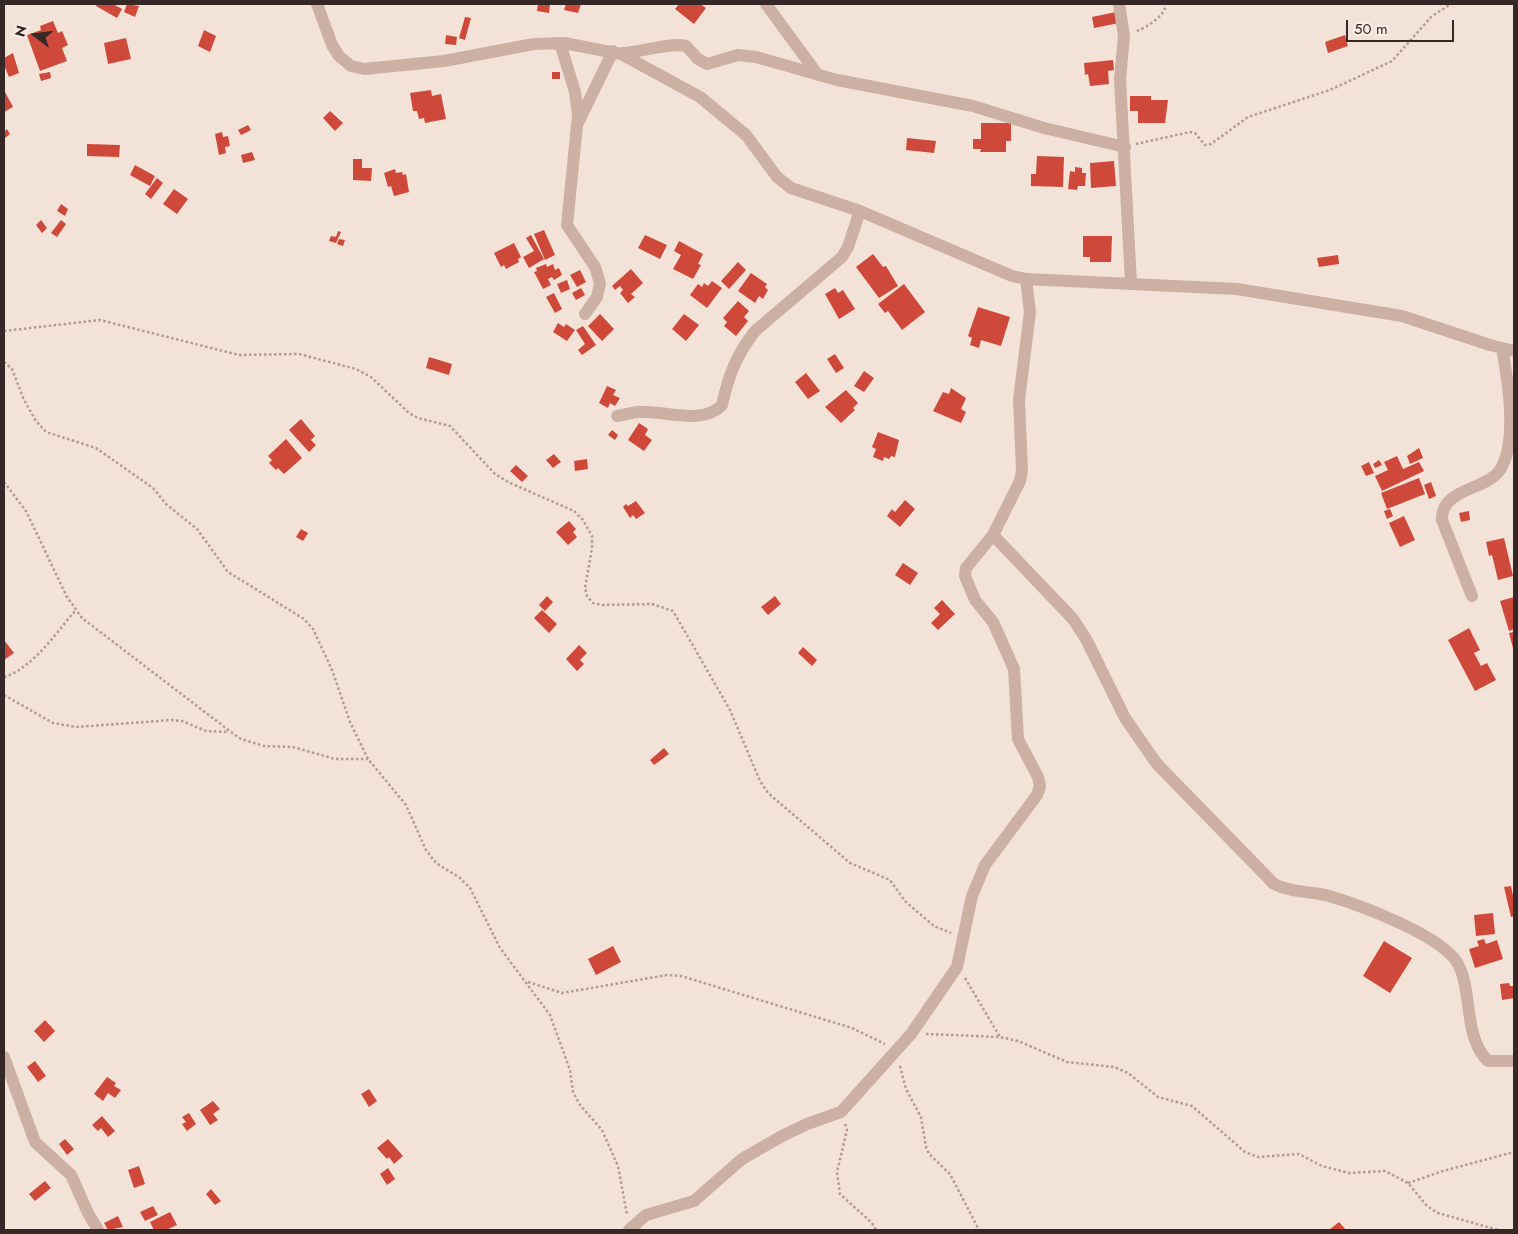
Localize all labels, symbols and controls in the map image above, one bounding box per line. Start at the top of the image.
north arrow [10,10,60,60]
scale bar [1348,10,1456,42]
text: 50 m [1354,18,1388,40]
text: N [9,23,32,39]

